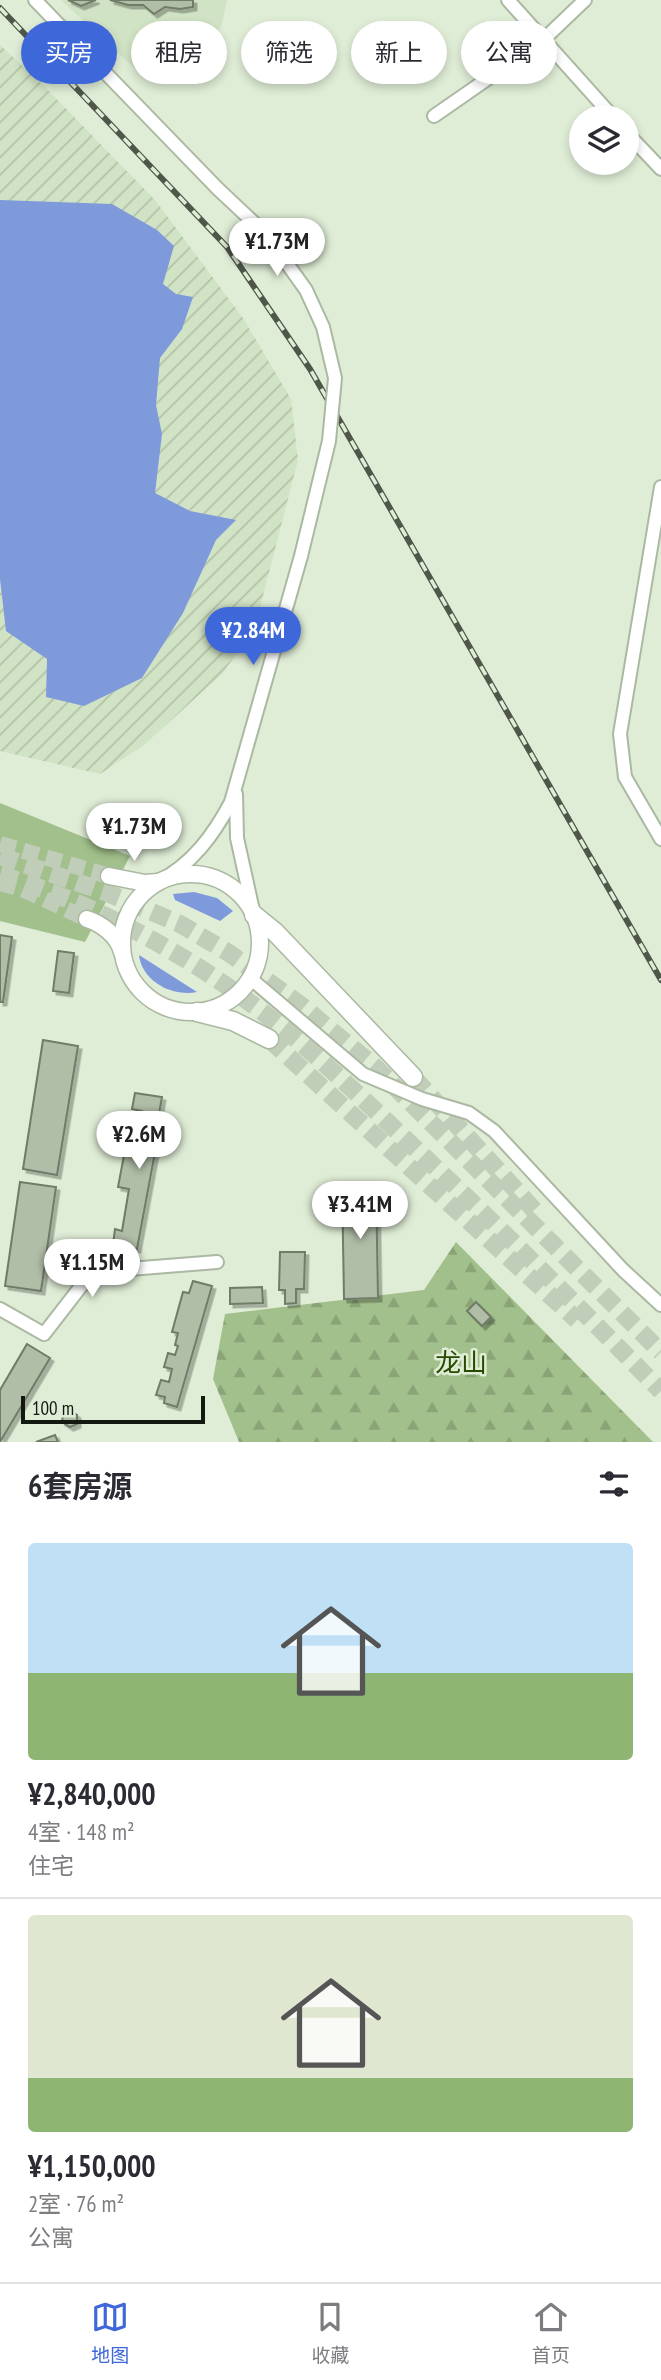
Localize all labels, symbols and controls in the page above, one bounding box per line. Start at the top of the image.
chip: 买房 [21,21,117,84]
chip: 租房 [131,21,227,84]
chip: 筛选 [241,21,337,84]
chip: 新上 [351,21,447,84]
chip: 公寓 [461,21,557,84]
map controls [569,105,639,175]
button: layers [569,105,639,175]
pin: ¥1.73M [220,218,334,278]
text: ¥1.73M [245,226,309,255]
pin: ¥2.84M [196,608,310,667]
text: ¥2.84M [221,615,285,644]
pin: ¥1.73M [77,804,191,863]
text: ¥1.73M [102,811,166,840]
pin: ¥2.6M [90,1112,188,1171]
text: ¥2.6M [112,1119,166,1148]
pin: ¥3.41M [303,1182,417,1241]
text: ¥3.41M [328,1189,392,1218]
pin: ¥1.15M [35,1240,149,1299]
text: ¥1.15M [60,1247,124,1276]
park label: 龙山 [435,1346,487,1379]
scale bar [21,1393,205,1425]
text: 100 m [32,1396,74,1420]
icon: filters [595,1465,633,1503]
text: 6套房源 [28,1466,132,1505]
icon: home [268,1588,394,1714]
text: ¥2,840,000 [28,1774,156,1813]
text: 4室 · 148 m² [28,1817,135,1846]
text: 住宅 [28,1851,74,1880]
icon: home [268,1960,394,2086]
text: ¥1,150,000 [28,2146,156,2185]
text: 2室 · 76 m² [28,2189,124,2218]
text: 公寓 [28,2223,74,2252]
tab: 地图 [91,2298,129,2367]
tab: 收藏 [311,2298,350,2367]
tab: 首页 [532,2298,570,2367]

